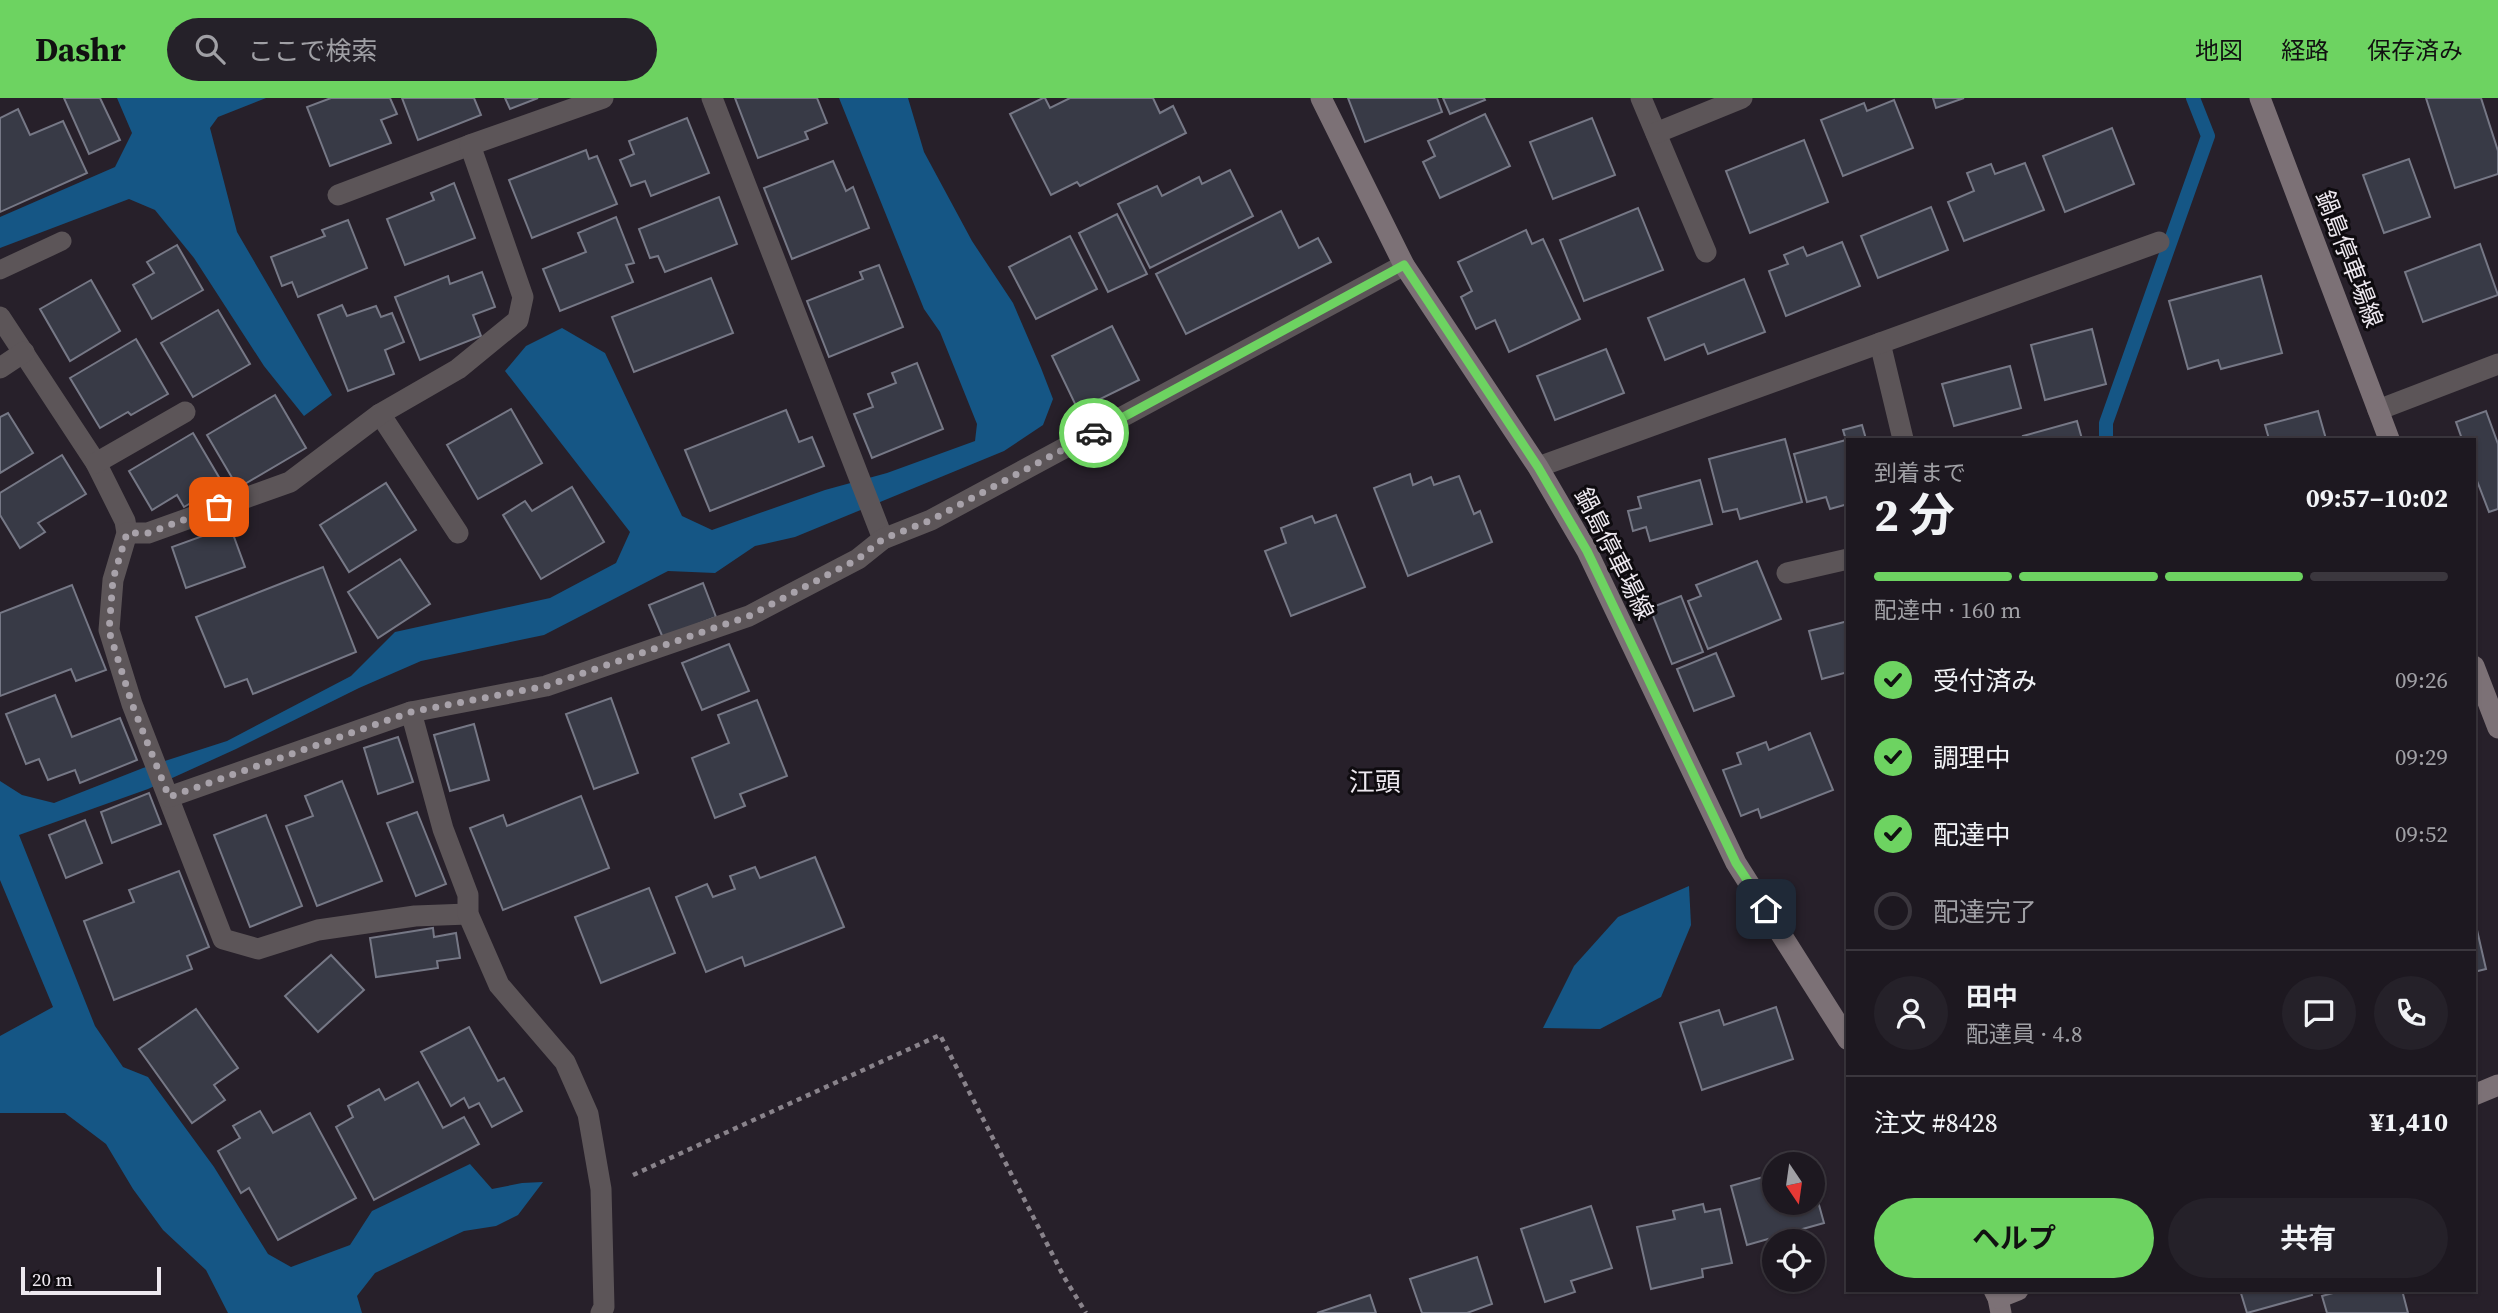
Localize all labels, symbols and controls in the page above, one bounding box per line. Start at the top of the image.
search box [167,18,657,81]
text: Dashr [35,27,125,72]
icon: search [191,30,229,68]
text: ここで検索 [247,33,378,69]
text: 地図 [2195,34,2243,67]
text: 経路 [2281,34,2329,67]
text: 保存済み [2367,34,2463,67]
street label: 鍋島停車場線 [2308,186,2391,332]
courier [1059,398,1129,468]
icon: car [1075,414,1113,452]
text: 到着まで [1874,457,1966,489]
pin [189,477,249,537]
text: 09:57–10:02 [2306,480,2448,516]
street label: 鍋島停車場線 [1567,482,1662,625]
text: 2 分 [1874,483,1955,546]
icon: bag [200,488,238,526]
text: 配達中 · 160 m [1874,594,2021,626]
icon: check [1874,661,1912,699]
text: 受付済み [1933,663,2037,699]
text: 09:26 [2395,664,2448,696]
icon: check [1874,738,1912,776]
text: 調理中 [1933,740,2011,776]
text: 09:29 [2395,741,2448,773]
district label: 江頭 [1349,764,1401,800]
icon: check [1874,815,1912,853]
text: 配達中 [1933,817,2011,853]
text: 09:52 [2395,818,2448,850]
pin [1736,879,1796,939]
icon: home [1747,890,1785,928]
text: 配達完了 [1933,894,2037,930]
button: person [1874,976,1948,1050]
button: chat [2282,976,2356,1050]
button: phone [2374,976,2448,1050]
text: 田中 [1966,979,2018,1015]
text: 配達員 · 4.8 [1966,1018,2083,1050]
text: ¥1,410 [2370,1104,2448,1140]
text: 注文 #8428 [1874,1105,1998,1141]
north arrow [1762,1152,1825,1214]
map controls [1762,1152,1825,1292]
button: ヘルプ [1874,1198,2154,1278]
button: 共有 [2168,1198,2448,1278]
button: locate [1762,1229,1825,1292]
scale bar [21,1264,161,1296]
text: 20 m [32,1266,73,1292]

